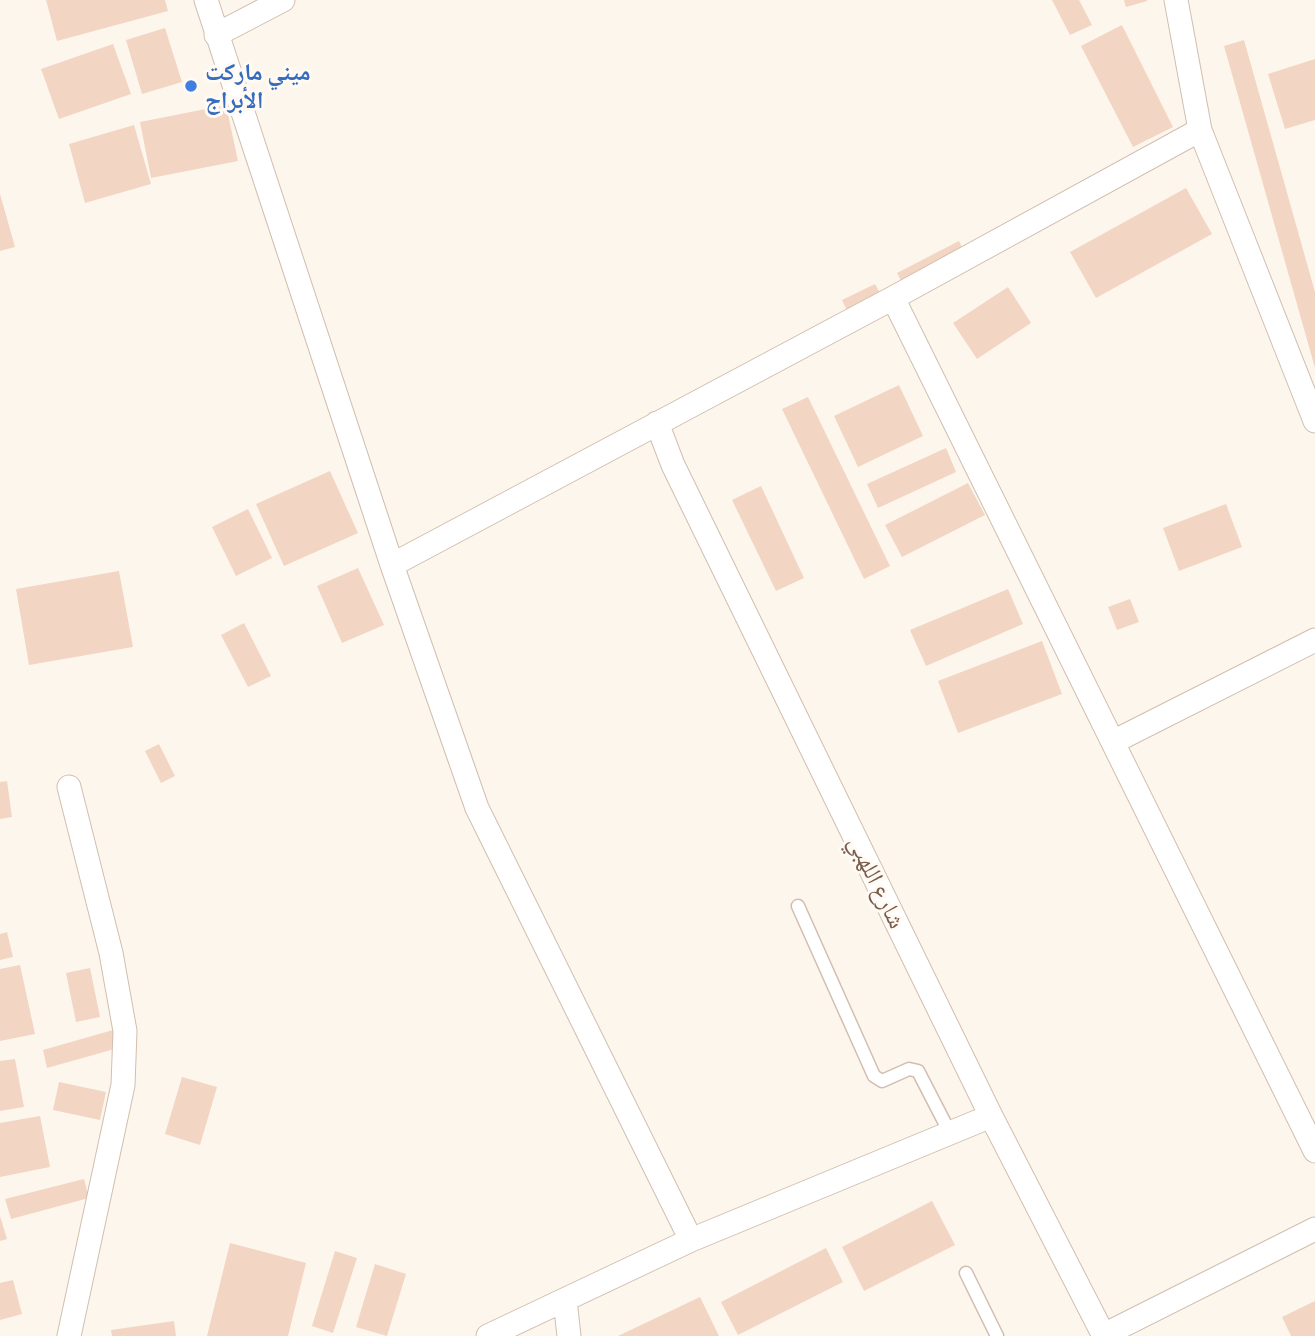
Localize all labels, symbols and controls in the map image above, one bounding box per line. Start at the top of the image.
place label: ميني ماركت الأبراج [205,58,311,114]
marker: ميني ماركت الأبراج [183,78,199,94]
street label: شارع اللهبي [842,831,912,933]

